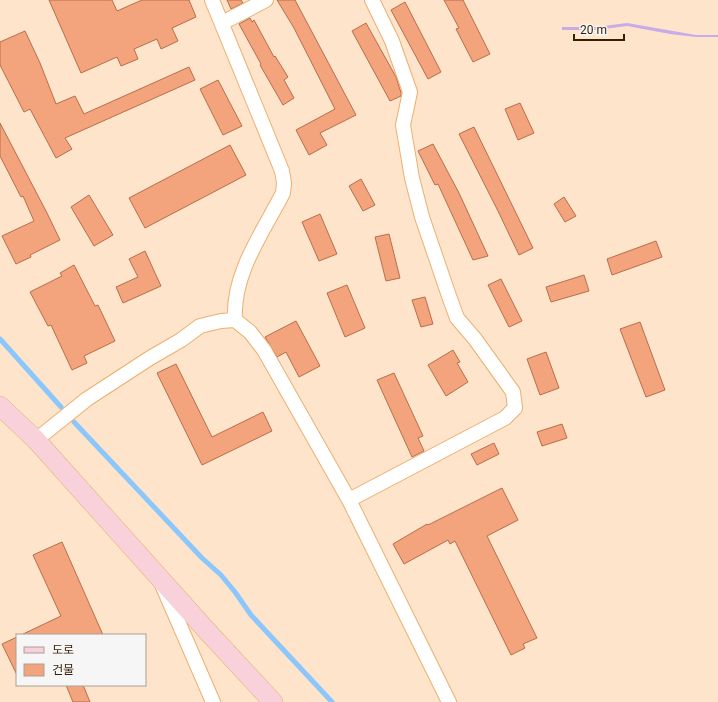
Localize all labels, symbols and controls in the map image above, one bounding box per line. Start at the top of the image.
scale bar [574,16,624,42]
text: 20 m [580,23,607,37]
legend [16,634,146,686]
text: 도로 [52,643,74,657]
text: 건물 [52,663,74,677]

